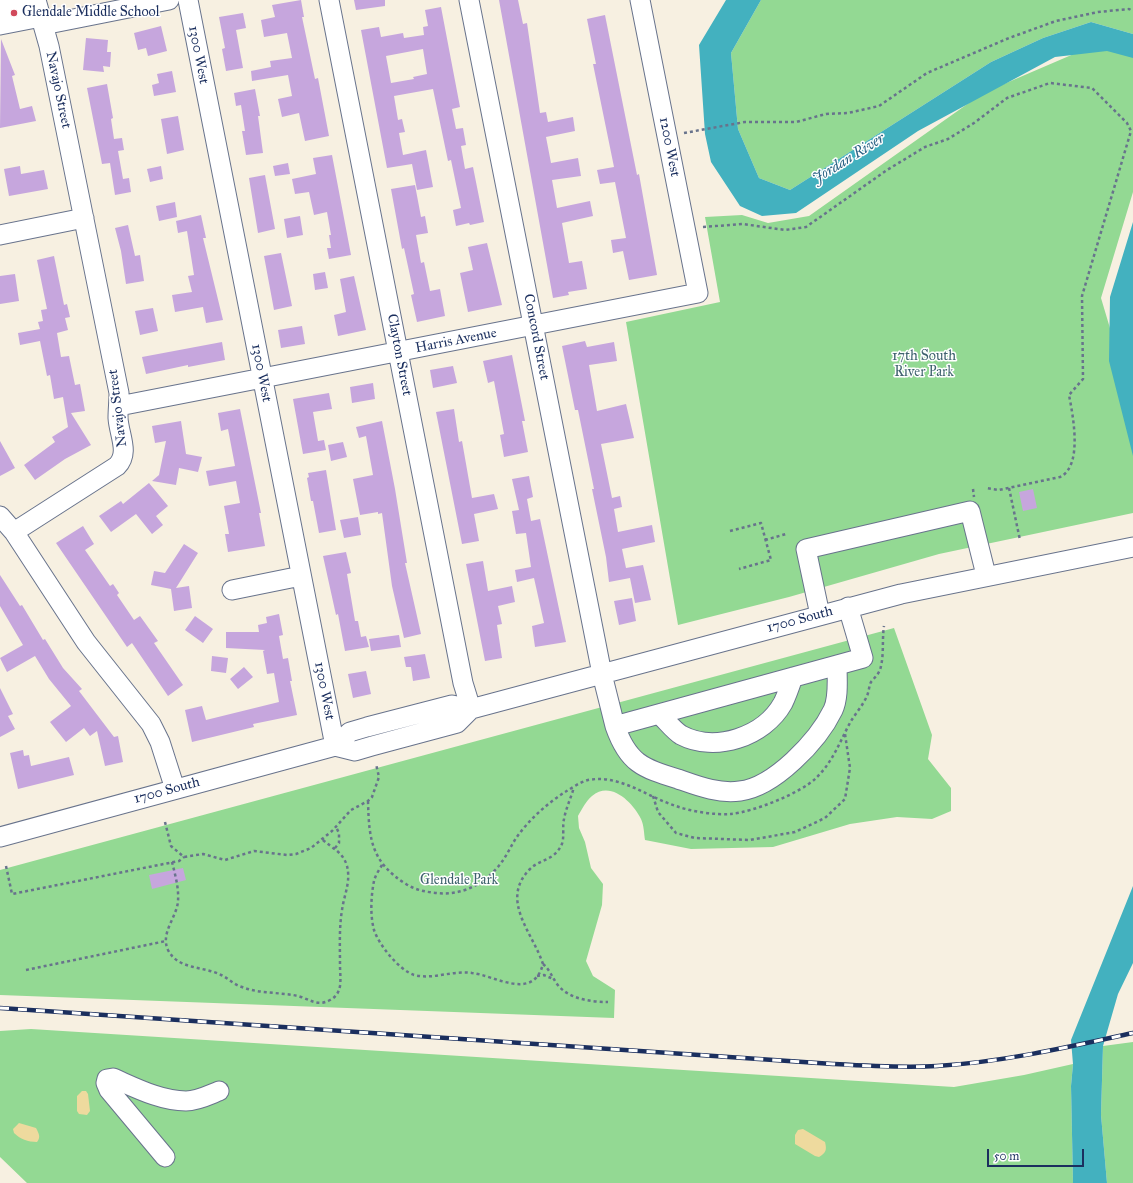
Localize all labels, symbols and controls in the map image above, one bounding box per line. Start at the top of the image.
place label: Glendale Middle School [22,5,160,21]
marker: Glendale Middle School [9,8,19,18]
street label: 1300 West [184,24,212,86]
street label: Navajo Street [42,50,74,130]
street label: 1200 West [655,116,683,178]
water label: Jordan River [810,130,888,188]
street label: Concord Street [519,293,553,381]
street label: Clayton Street [383,313,415,397]
street label: Harris Avenue [414,325,498,357]
street label: 1300 West [247,342,275,404]
park label: 17th South River Park [892,349,956,382]
street label: Navajo Street [105,368,131,448]
street label: 1700 South [765,603,835,637]
street label: 1300 West [310,660,338,722]
street label: 1700 South [132,774,202,808]
park label: Glendale Park [420,873,498,889]
scale bar [989,1141,1086,1167]
text: 50 m [994,1149,1019,1163]

